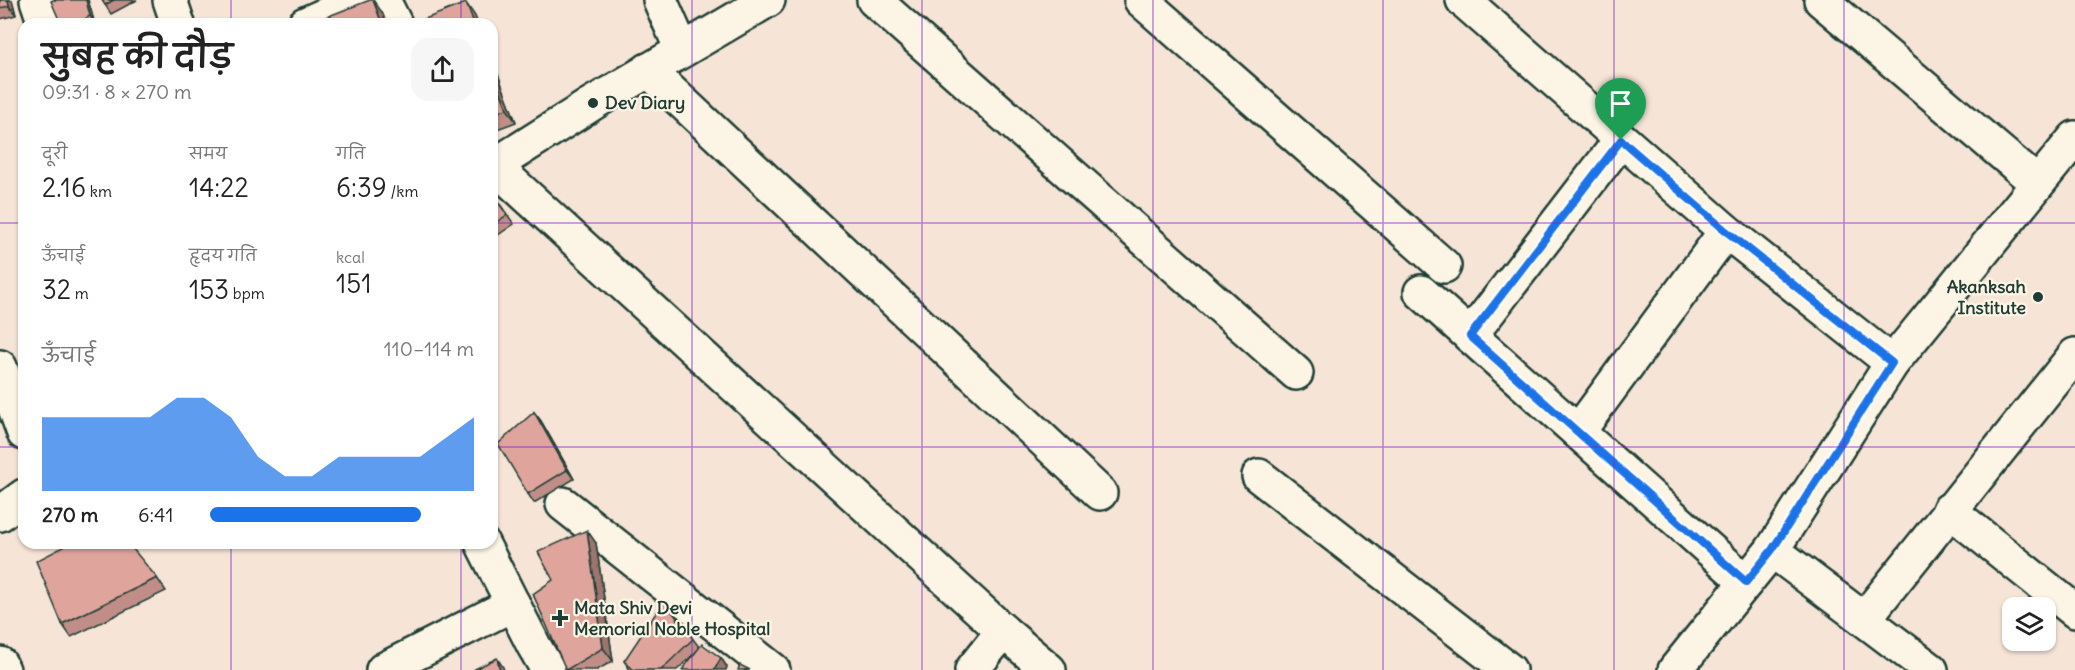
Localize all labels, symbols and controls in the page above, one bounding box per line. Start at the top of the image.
text: सुबह की दौड़ [42,35,233,77]
button: share [411,38,474,101]
pin [1595,78,1646,140]
text: 09:31 · 8 × 270 m [42,79,192,104]
icon: arrive [1604,87,1637,120]
place label: Dev Diary [605,91,685,114]
marker: Dev Diary [586,96,600,110]
text: दूरी [42,143,67,163]
text: समय [189,143,227,163]
text: गति [336,143,365,163]
text: 2.16 [42,171,86,204]
text: 14:22 [189,171,249,204]
text: 6:39 [336,171,387,204]
text: km [86,181,112,201]
text: /km [387,181,418,201]
text: ऊँचाई [42,245,85,265]
text: हृदय गति [189,245,257,265]
text: kcal [336,247,365,267]
text: 151 [336,267,372,300]
text: 32 [42,273,71,306]
text: 153 [189,273,229,306]
place label: Akanksah Institute [1947,275,2027,319]
text: m [71,283,89,303]
text: bpm [229,283,265,303]
marker: Akanksah Institute [2031,290,2045,304]
text: 110–114 m [384,336,474,361]
text: ऊँचाई [42,342,96,367]
text: 270 m [42,502,98,527]
text: 6:41 [138,502,173,527]
place label: Mata Shiv Devi Memorial Noble Hospital [574,596,770,640]
map controls [2002,597,2056,651]
button: layers [2002,597,2056,651]
marker: Mata Shiv Devi Memorial Noble Hospital [551,609,569,627]

